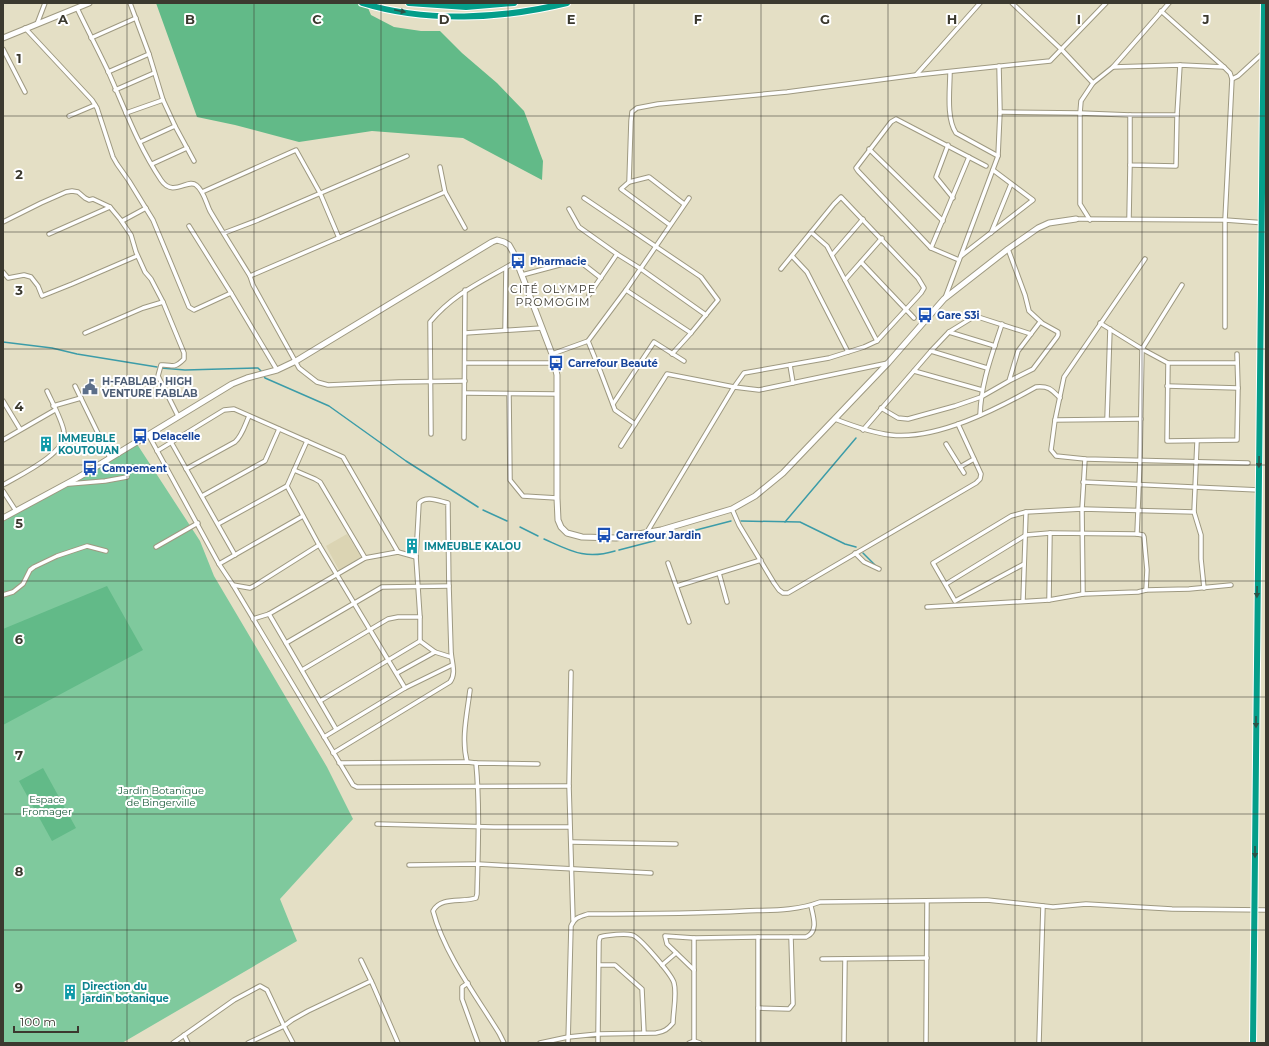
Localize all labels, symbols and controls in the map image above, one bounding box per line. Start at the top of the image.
one-way arrow [393,9,406,15]
text: A [57,11,69,27]
text: B [185,11,195,27]
text: C [312,11,322,27]
text: D [439,11,450,27]
text: E [567,11,576,27]
text: F [694,11,702,27]
text: G [820,11,830,27]
text: H [947,11,957,27]
text: I [1077,11,1081,27]
text: J [1201,11,1210,27]
text: 1 [16,50,22,66]
text: 2 [15,166,23,182]
bus stop icon: Pharmacie [509,252,527,270]
place label: Pharmacie [530,255,587,268]
text: 3 [14,282,23,298]
district label: CITÉ OLYMPE PROMOGIM [510,282,596,309]
bus stop icon: Gare S3i [916,306,934,324]
place label: Gare S3i [937,309,980,322]
bus stop icon: Carrefour Beauté [547,354,565,372]
place label: Carrefour Beauté [568,357,658,370]
place label: H-FABLAB , HIGH VENTURE FABLAB [101,375,198,400]
public building icon: H-FABLAB , HIGH VENTURE FABLAB [81,378,99,396]
text: 4 [15,398,24,414]
bus stop icon: Delacelle [131,427,149,445]
place label: Delacelle [152,430,200,443]
place label: IMMEUBLE KOUTOUAN [58,432,119,457]
building icon: IMMEUBLE KOUTOUAN [37,435,55,453]
one-way arrow [1256,456,1262,469]
bus stop icon: Campement [81,459,99,477]
place label: Campement [102,462,168,475]
text: 5 [15,515,23,531]
bus stop icon: Carrefour Jardin [595,526,613,544]
place label: Carrefour Jardin [616,529,701,542]
building icon: IMMEUBLE KALOU [403,537,421,555]
place label: IMMEUBLE KALOU [424,540,521,553]
one-way arrow [1254,586,1260,599]
text: 6 [15,631,24,647]
one-way arrow [1253,716,1259,729]
text: 7 [15,747,23,763]
park label: Jardin Botanique de Bingerville [117,784,204,809]
park label: Espace Fromager [22,793,72,818]
one-way arrow [1252,846,1258,859]
text: 8 [15,863,24,879]
text: 9 [15,979,23,995]
place label: Direction du jardin botanique [81,980,169,1005]
building icon: Direction du jardin botanique [61,983,79,1001]
scale bar [14,1008,78,1034]
text: 100 m [20,1014,56,1029]

